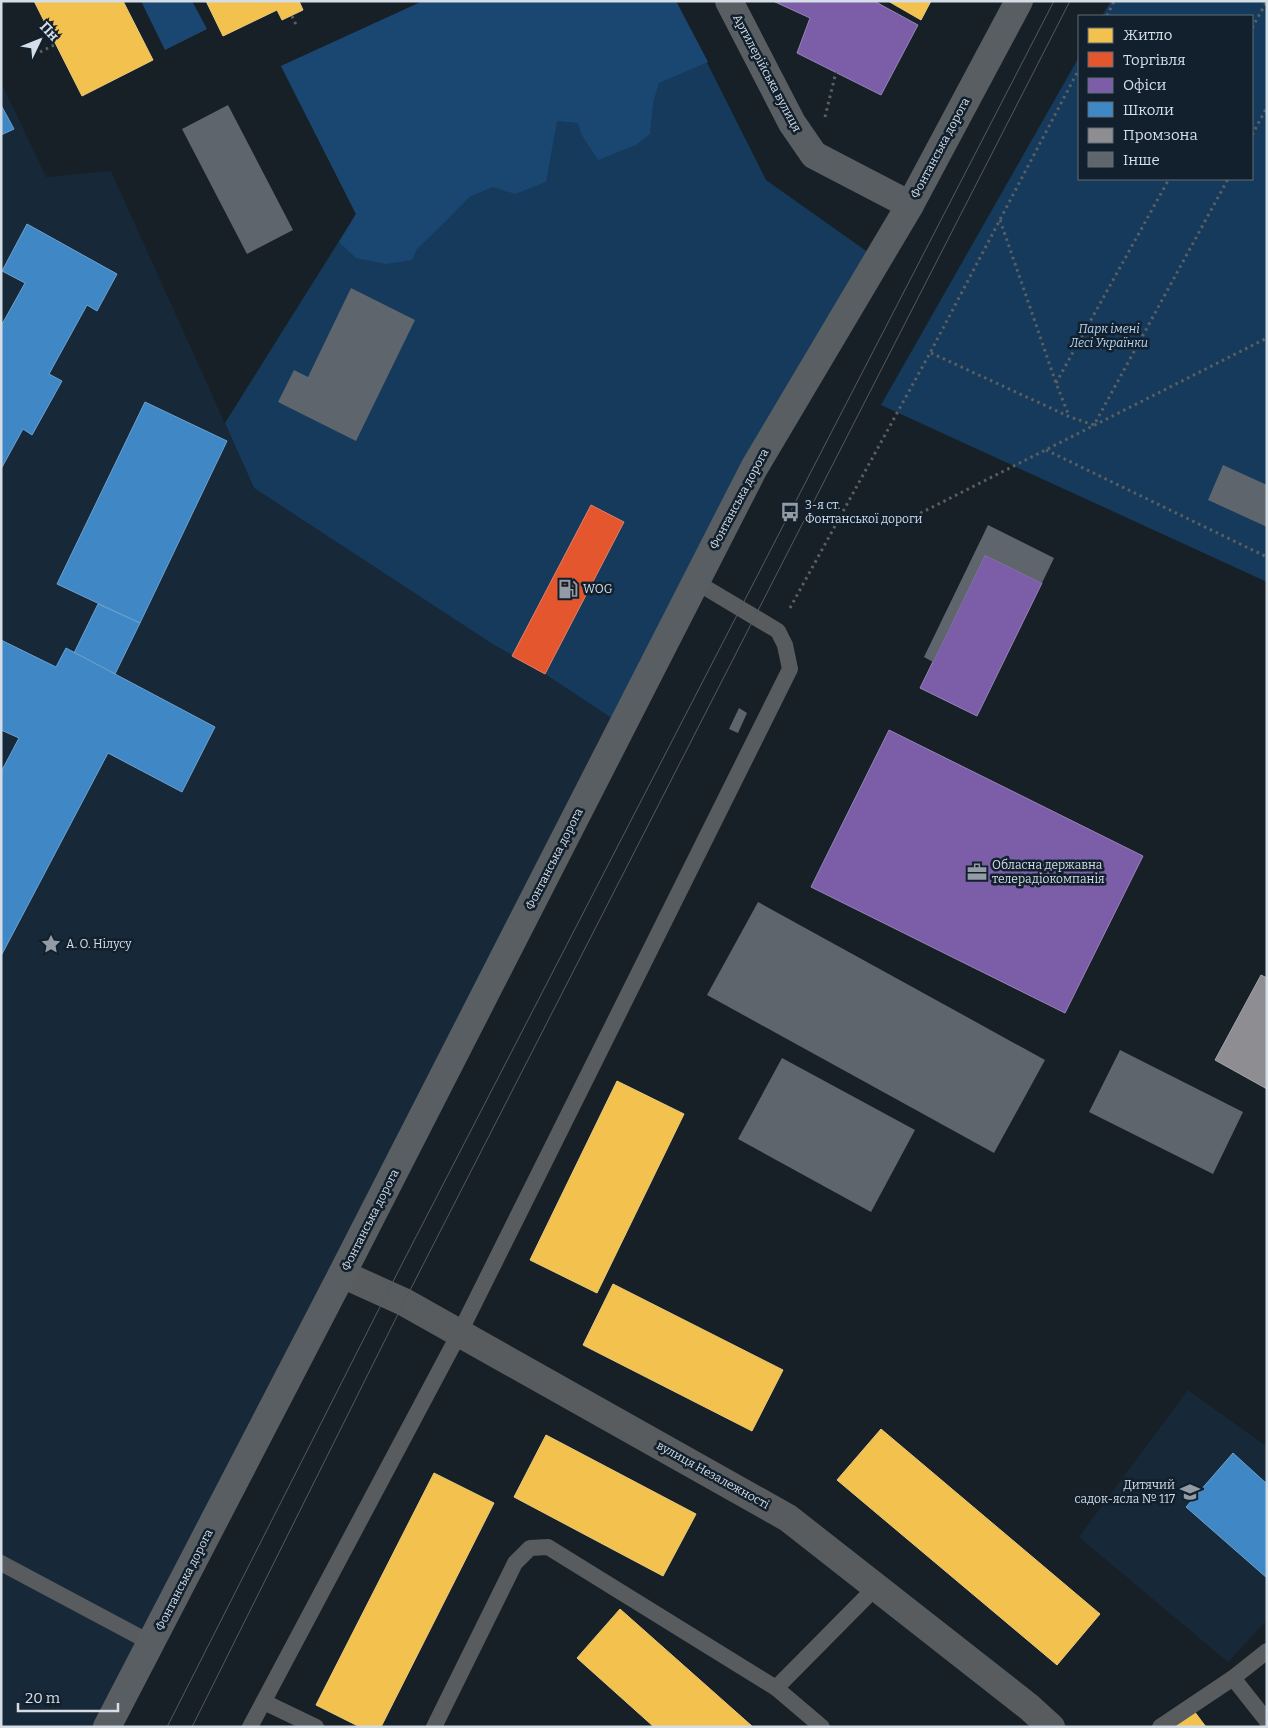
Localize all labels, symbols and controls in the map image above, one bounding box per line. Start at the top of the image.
street label: Артилерійська вулиця [730,12,804,135]
north arrow [15,15,65,65]
legend [1078,15,1253,180]
text: Пн [36,18,62,45]
text: Житло [1123,26,1172,44]
text: Торгівля [1123,51,1185,69]
text: Офіси [1123,76,1167,94]
street label: Фонтанська дорога [908,95,973,201]
text: Школи [1123,101,1174,119]
text: Промзона [1123,126,1198,144]
text: Інше [1123,151,1160,169]
park label: Парк імені Лесі Українки [1069,322,1148,350]
street label: Фонтанська дорога [707,446,772,552]
place label: 3-я ст. Фонтанської дороги [805,498,923,526]
bus stop icon: 3-я ст. Фонтанської дороги [779,501,801,523]
fuel station icon: WOG [557,578,579,600]
place label: WOG [583,582,613,596]
street label: Фонтанська дорога [522,806,586,912]
place label: Обласна державна телерадіокомпанія [992,858,1105,886]
office icon: Обласна державна телерадіокомпанія [966,861,988,883]
place icon: А. О. Нілусу [40,933,62,955]
place label: А. О. Нілусу [66,937,132,951]
street label: Фонтанська дорога [338,1167,402,1273]
street label: вулиця Незалежності [654,1438,772,1512]
place label: Дитячий садок-ясла № 117 [1074,1478,1175,1506]
school or university icon: Дитячий садок-ясла № 117 [1179,1481,1201,1503]
street label: Фонтанська дорога [152,1527,216,1633]
scale bar [18,1680,118,1712]
text: 20 m [25,1689,61,1707]

